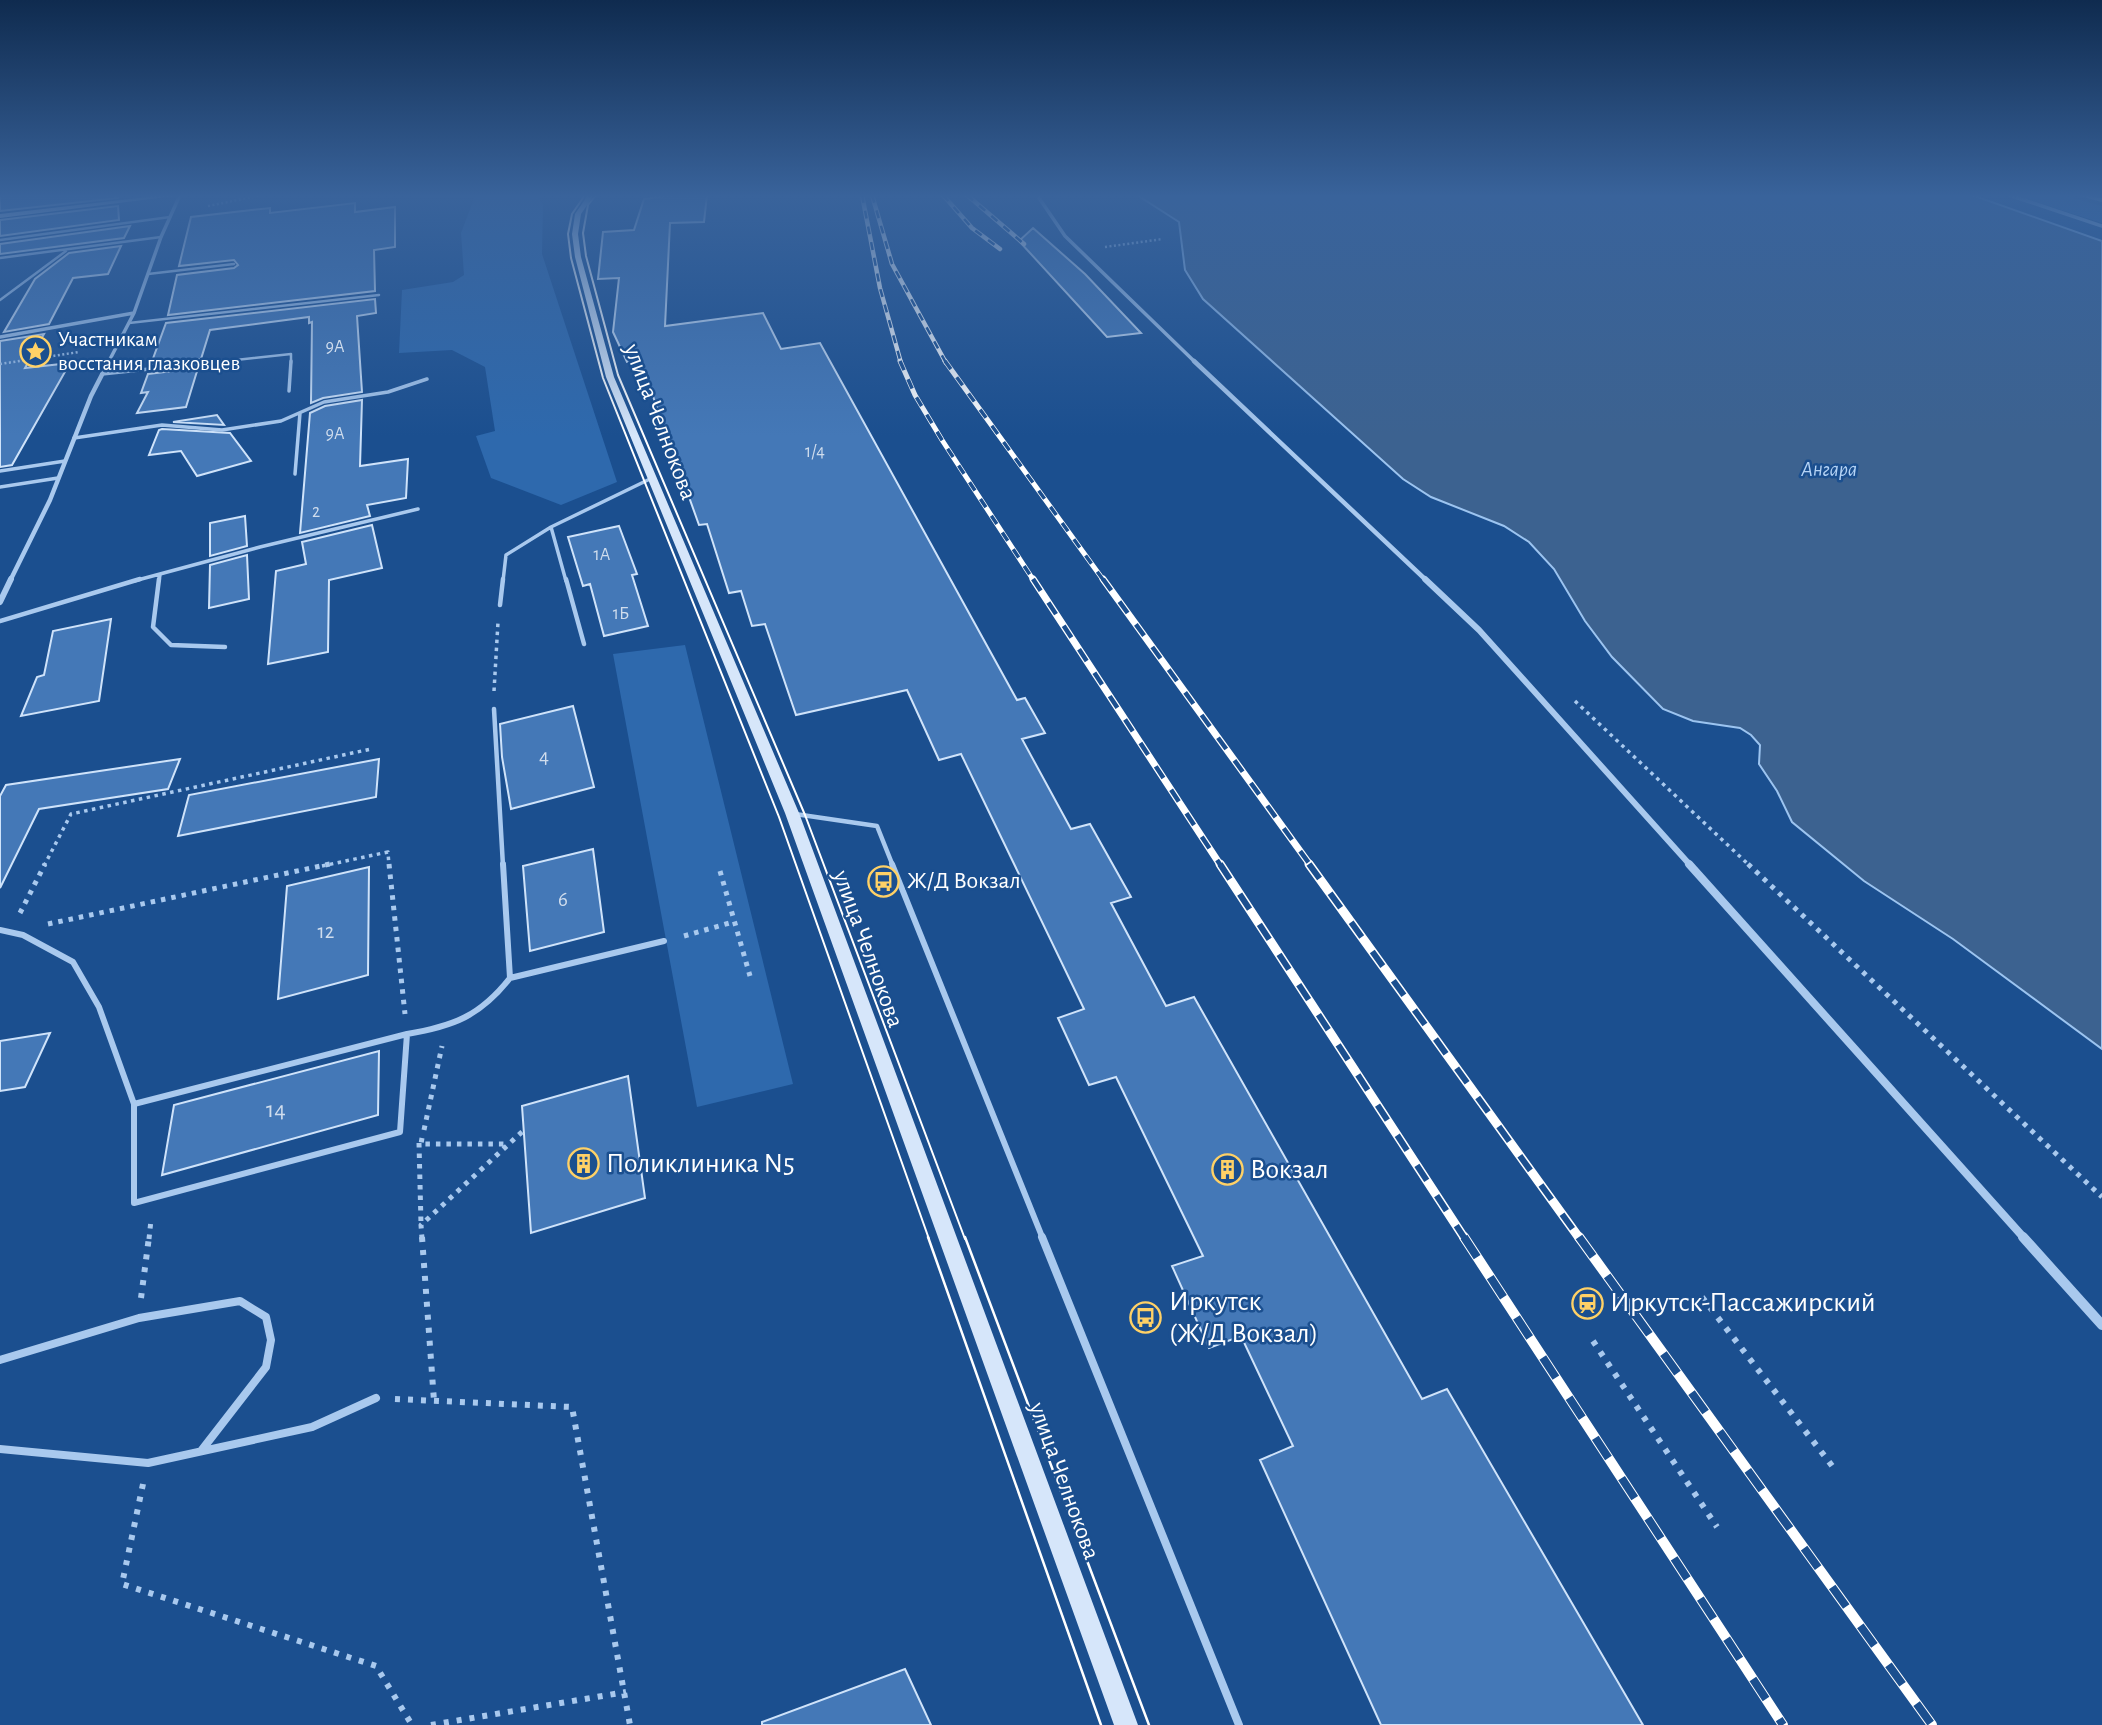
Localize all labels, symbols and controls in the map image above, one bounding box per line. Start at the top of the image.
place label: Участникам восстания глазковцев [58,329,240,374]
place icon: Участникам восстания глазковцев [18,334,52,368]
house number: 9А [325,338,345,356]
street label: улица Челнокова [619,340,701,503]
house number: 9А [325,425,345,443]
house number: 1/4 [805,443,825,461]
water label: Ангара [1800,459,1857,481]
house number: 2 [312,503,320,521]
house number: 1А [594,546,611,564]
house number: 1Б [613,605,629,623]
house number: 4 [539,746,549,767]
bus stop icon: Ж/Д Вокзал [867,864,901,898]
street label: улица Челнокова [828,866,908,1031]
place label: Ж/Д Вокзал [907,869,1021,893]
house number: 6 [558,889,568,910]
house number: 12 [318,921,334,942]
house number: 14 [266,1098,286,1122]
building icon: Поликлиника N5 [566,1147,600,1181]
place label: Поликлиника N5 [606,1150,795,1178]
building icon: Вокзал [1210,1153,1244,1187]
place label: Вокзал [1250,1156,1329,1184]
station icon: Иркутск-Пассажирский [1570,1286,1604,1320]
place label: Иркутск (Ж/Д Вокзал) [1169,1288,1318,1348]
place label: Иркутск-Пассажирский [1610,1289,1876,1317]
bus stop icon: Иркутск (Ж/Д Вокзал) [1129,1301,1163,1335]
street label: улица Челнокова [1024,1398,1104,1563]

